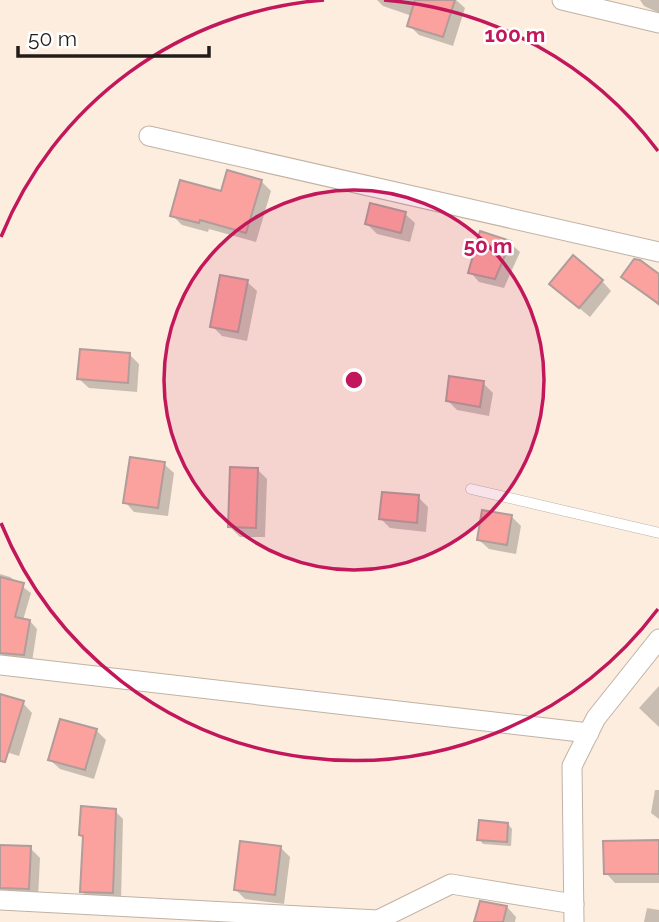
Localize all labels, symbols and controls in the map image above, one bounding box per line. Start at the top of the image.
scale bar [18,14,208,58]
text: 100 m [485,22,545,47]
text: 50 m [28,26,77,51]
text: 50 m [463,233,513,258]
centre of rings [342,368,366,392]

